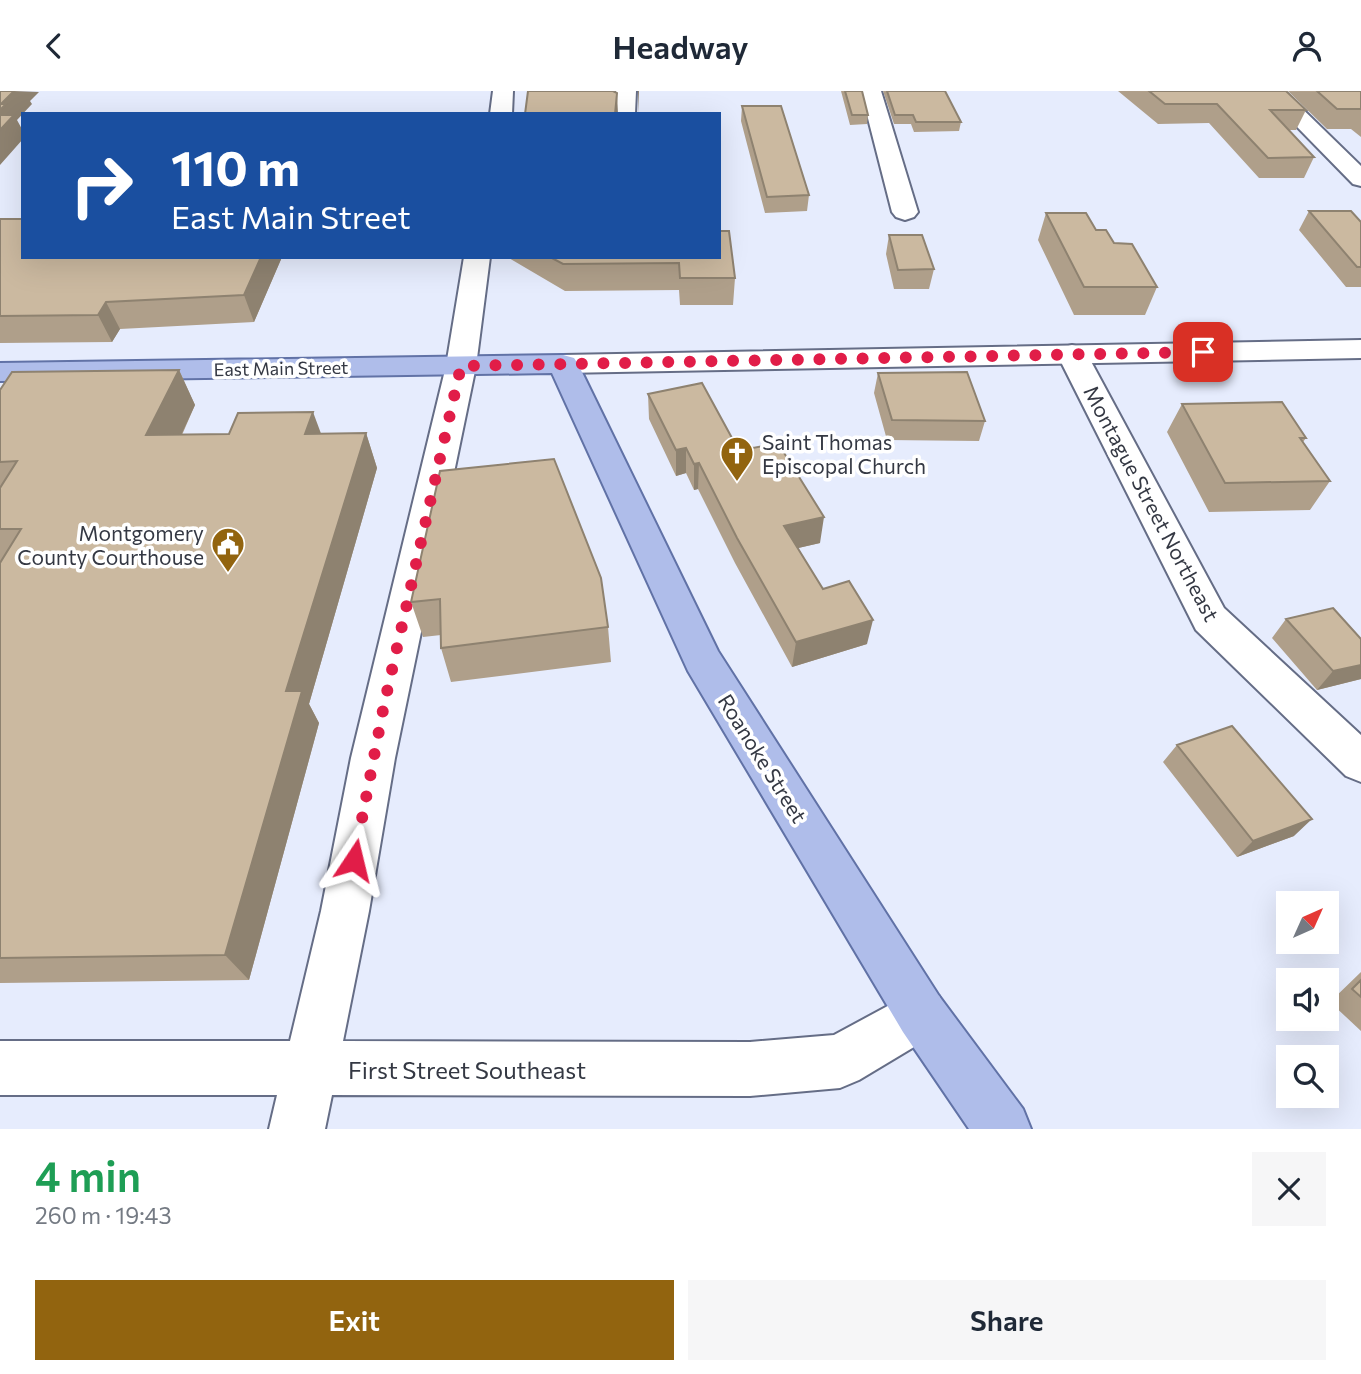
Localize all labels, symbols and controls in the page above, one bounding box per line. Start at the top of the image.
text: Headway [612,26,749,66]
icon: back [35,27,73,65]
icon: person [1288,27,1326,65]
text: 110 m [171,136,300,196]
icon: right [56,140,147,231]
text: East Main Street [171,196,411,236]
pin [1173,322,1233,382]
icon: arrive [1184,333,1222,371]
street label: East Main Street [213,356,349,380]
street label: Montague Street Northeast [1079,381,1225,625]
place label: Saint Thomas Episcopal Church [762,429,926,478]
church icon: Saint Thomas Episcopal Church [718,434,756,483]
place label: Montgomery County Courthouse [17,520,204,569]
public building icon: Montgomery County Courthouse [209,525,247,574]
street label: Roanoke Street [713,689,813,827]
position arrow [317,823,391,897]
north arrow [1276,891,1339,954]
map controls [1276,891,1339,1108]
button: sound [1276,968,1339,1031]
button: search [1276,1045,1339,1108]
street label: First Street Southeast [348,1055,586,1084]
text: 4 min [35,1149,141,1201]
button: close [1252,1152,1326,1226]
text: 260 m · 19:43 [35,1201,172,1229]
button: Exit [35,1280,674,1360]
button: Share [688,1280,1326,1360]

